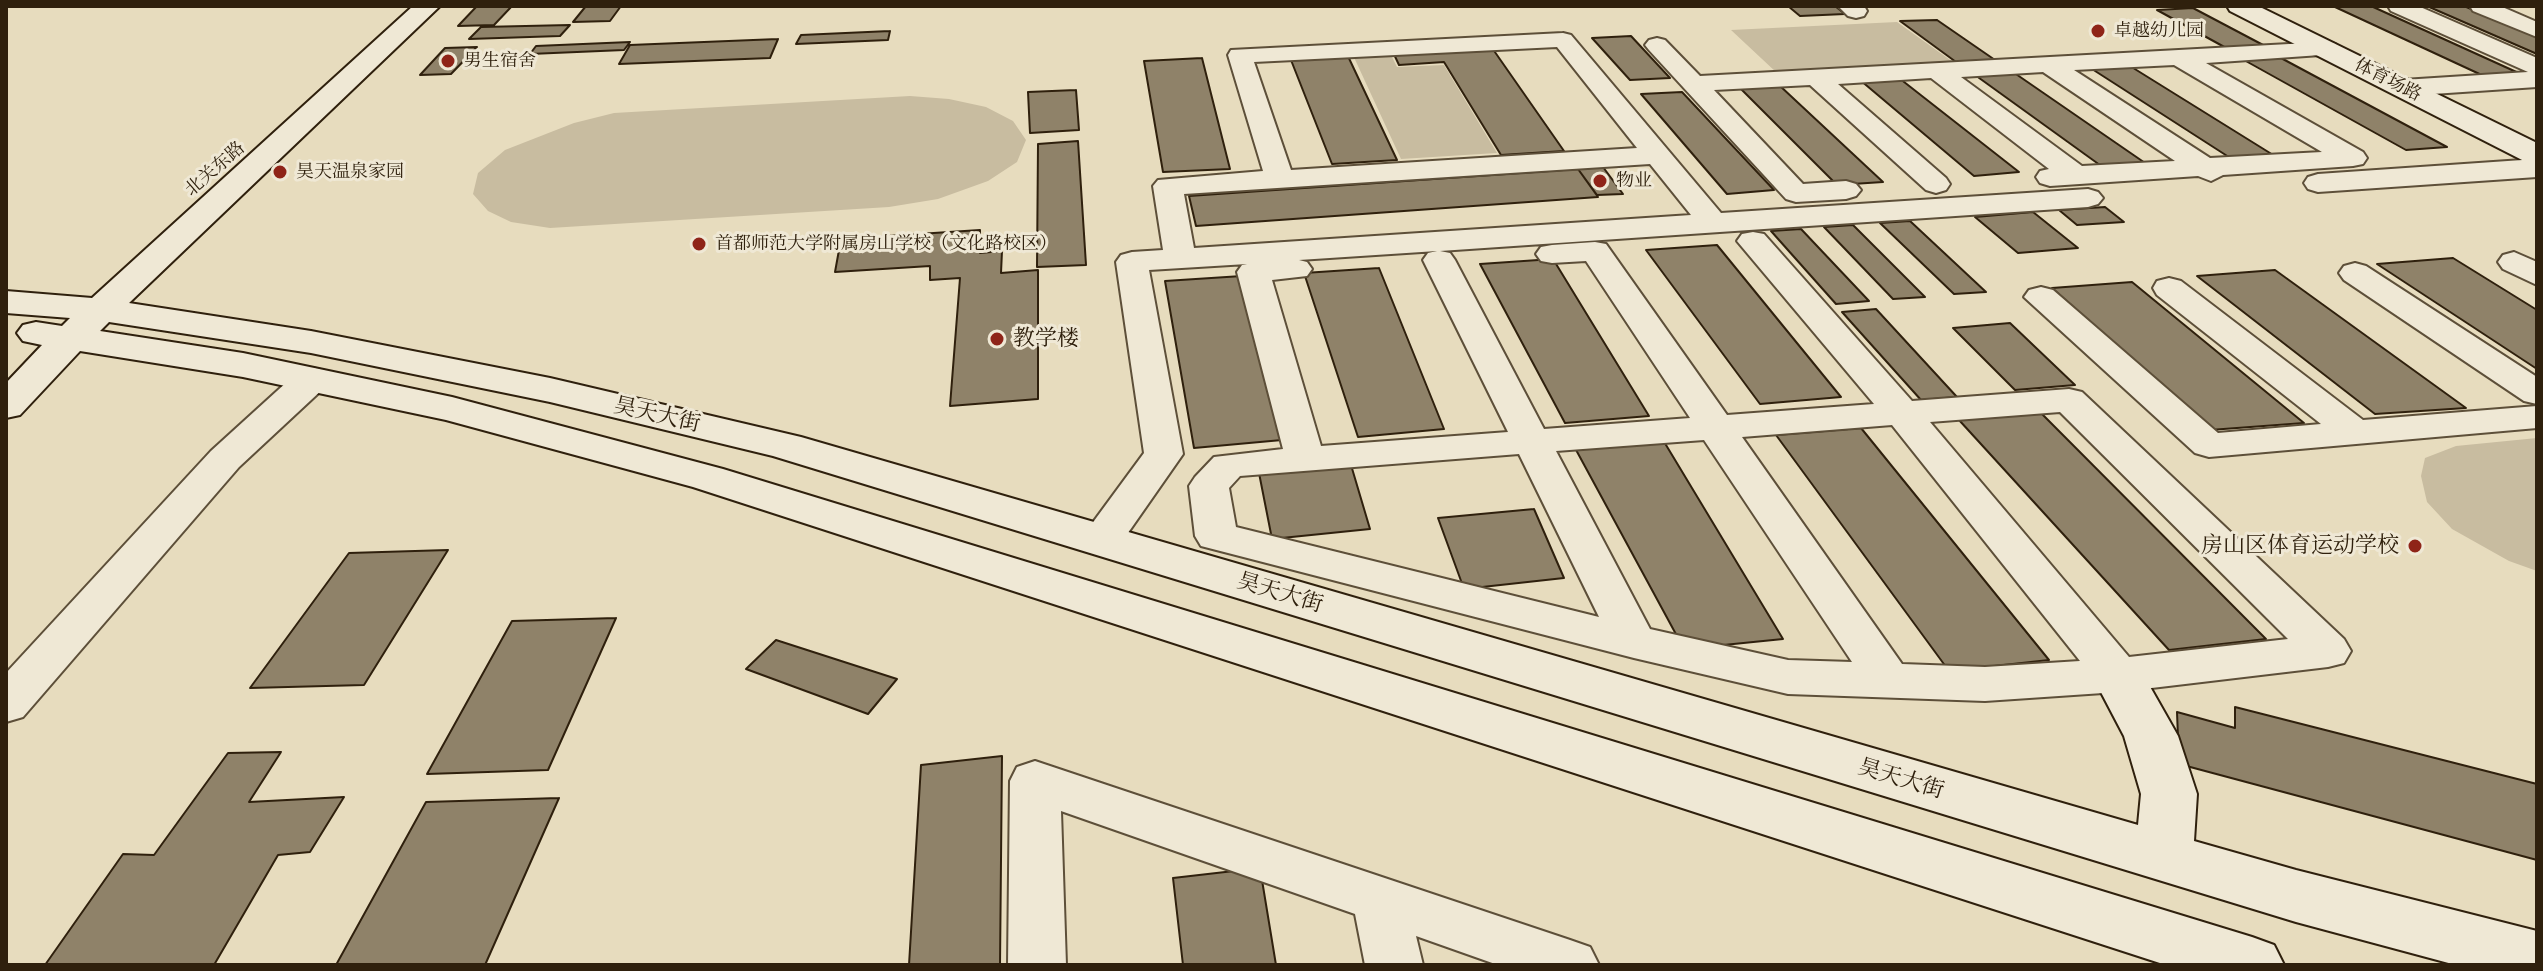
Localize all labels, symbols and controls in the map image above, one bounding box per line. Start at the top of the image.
place label: 卓越幼儿园 [2114,20,2204,42]
marker: 卓越幼儿园 [2089,22,2107,40]
place label: 男生宿舍 [464,50,536,72]
marker: 男生宿舍 [439,52,457,70]
street label: 体育场路 [2351,54,2425,106]
street label: 北关东路 [181,137,249,201]
place label: 昊天温泉家园 [296,161,404,183]
marker: 昊天温泉家园 [271,163,289,181]
place label: 物业 [1616,170,1652,192]
marker: 物业 [1591,172,1609,190]
place label: 首都师范大学附属房山学校（文化路校区） [715,233,1057,255]
marker: 首都师范大学附属房山学校（文化路校区） [690,235,708,253]
place label: 教学楼 [1013,326,1079,352]
marker: 教学楼 [988,330,1006,348]
street label: 昊天大街 [611,392,703,438]
place label: 房山区体育运动学校 [2201,533,2399,559]
marker: 房山区体育运动学校 [2406,537,2424,555]
street label: 昊天大街 [1234,568,1326,618]
street label: 昊天大街 [1855,754,1947,804]

